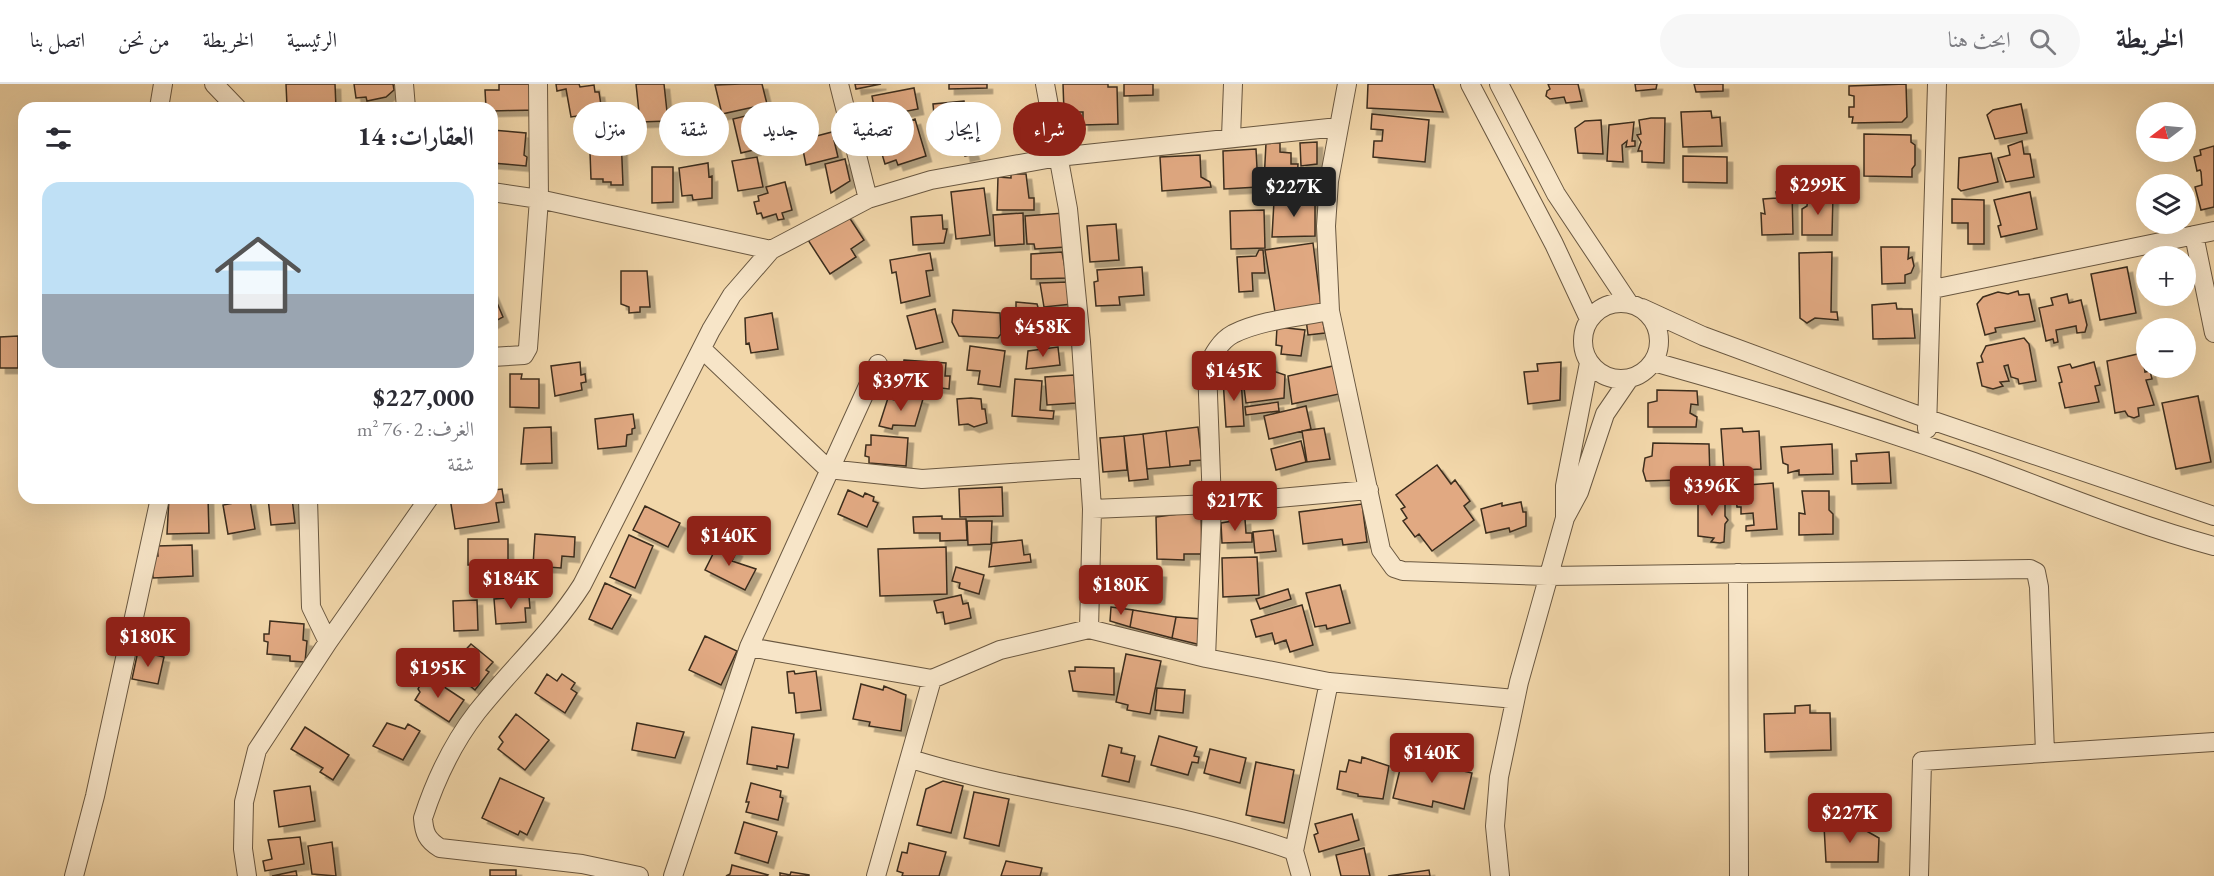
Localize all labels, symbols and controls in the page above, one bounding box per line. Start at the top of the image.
search box [1660,14,2080,68]
text: الخريطة [2116,20,2184,56]
text: ابحث هنا [1948,25,2011,54]
icon: search [2026,25,2059,58]
text: اتصل بنا [30,26,85,53]
text: من نحن [118,26,170,53]
text: الخريطة [203,26,254,53]
text: الرئيسية [287,26,337,53]
chip: منزل [573,102,647,156]
chip: شقة [659,102,729,156]
chip: جديد [741,102,819,156]
chip: تصفية [831,102,914,156]
chip: إيجار [926,102,1001,156]
chip: شراء [1013,102,1086,156]
north arrow [2136,102,2196,162]
map controls [2136,102,2196,378]
text: العقارات: 14 [357,119,474,153]
icon: filters [42,122,75,155]
pin: $299K [1776,165,1860,216]
pin: $227K [1252,167,1336,218]
text: $299K [1790,171,1846,197]
text: $227K [1266,173,1322,199]
button: layers [2136,174,2196,234]
icon: home [204,221,312,329]
button: + [2136,246,2196,306]
pin: $458K [1001,307,1085,358]
text: $458K [1015,313,1071,339]
button: − [2136,318,2196,378]
pin: $145K [1192,351,1276,402]
text: $145K [1206,357,1262,383]
pin: $397K [859,361,943,412]
text: $397K [873,367,929,393]
text: $227,000 [373,380,474,414]
text: الغرف: 2 · 76 m² [357,416,474,442]
text: شقة [448,451,474,477]
pin: $396K [1670,466,1754,517]
text: $396K [1684,472,1740,498]
pin: $217K [1193,481,1277,532]
text: $217K [1207,487,1263,513]
pin: $140K [687,516,771,567]
text: $140K [701,522,757,548]
pin: $184K [469,559,553,610]
text: $184K [483,565,539,591]
pin: $180K [1079,565,1163,616]
text: $180K [1093,571,1149,597]
pin: $180K [106,617,190,668]
text: $180K [120,623,176,649]
pin: $195K [396,648,480,699]
text: $195K [410,654,466,680]
pin: $140K [1390,733,1474,784]
text: $140K [1404,739,1460,765]
pin: $227K [1808,793,1892,844]
text: $227K [1822,799,1878,825]

